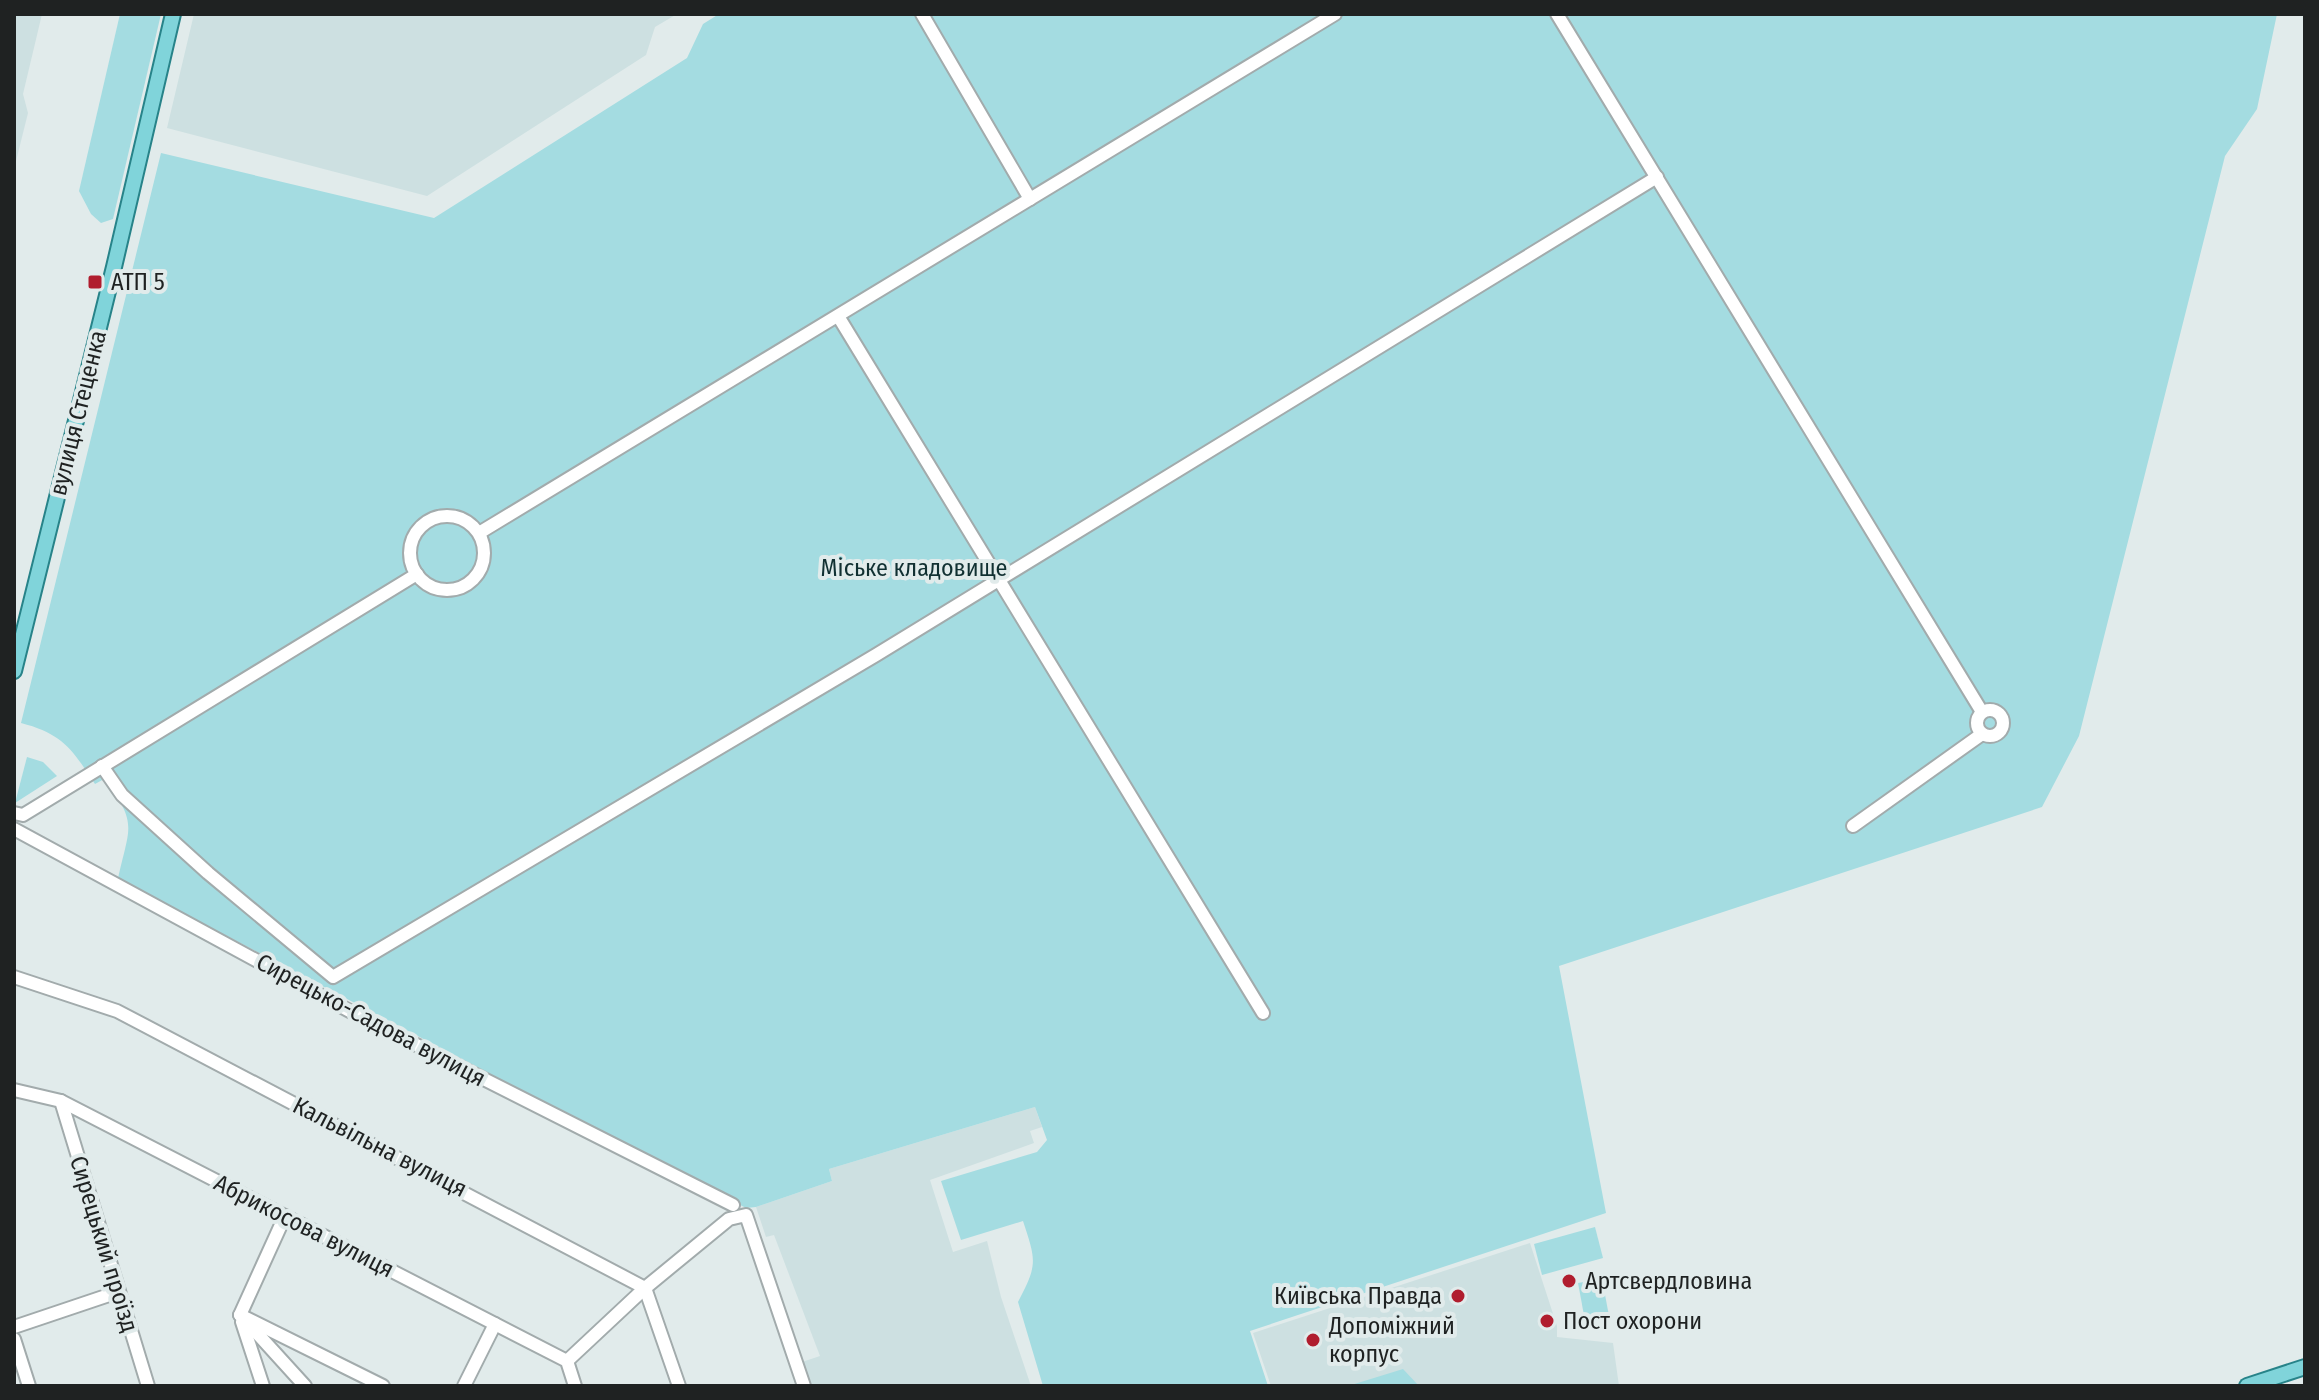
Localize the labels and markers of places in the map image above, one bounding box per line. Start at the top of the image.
place label: АТП 5 [111,268,165,296]
marker: АТП 5 [86,273,104,291]
place label: Артсвердловина [1585,1267,1752,1295]
marker: Артсвердловина [1560,1272,1578,1290]
place label: Київська Правда [1274,1282,1442,1310]
marker: Київська Правда [1449,1287,1467,1305]
place label: Пост охорони [1563,1307,1702,1335]
place label: Допоміжний корпус [1328,1312,1455,1368]
marker: Пост охорони [1538,1312,1556,1330]
marker: Допоміжний корпус [1304,1331,1322,1349]

